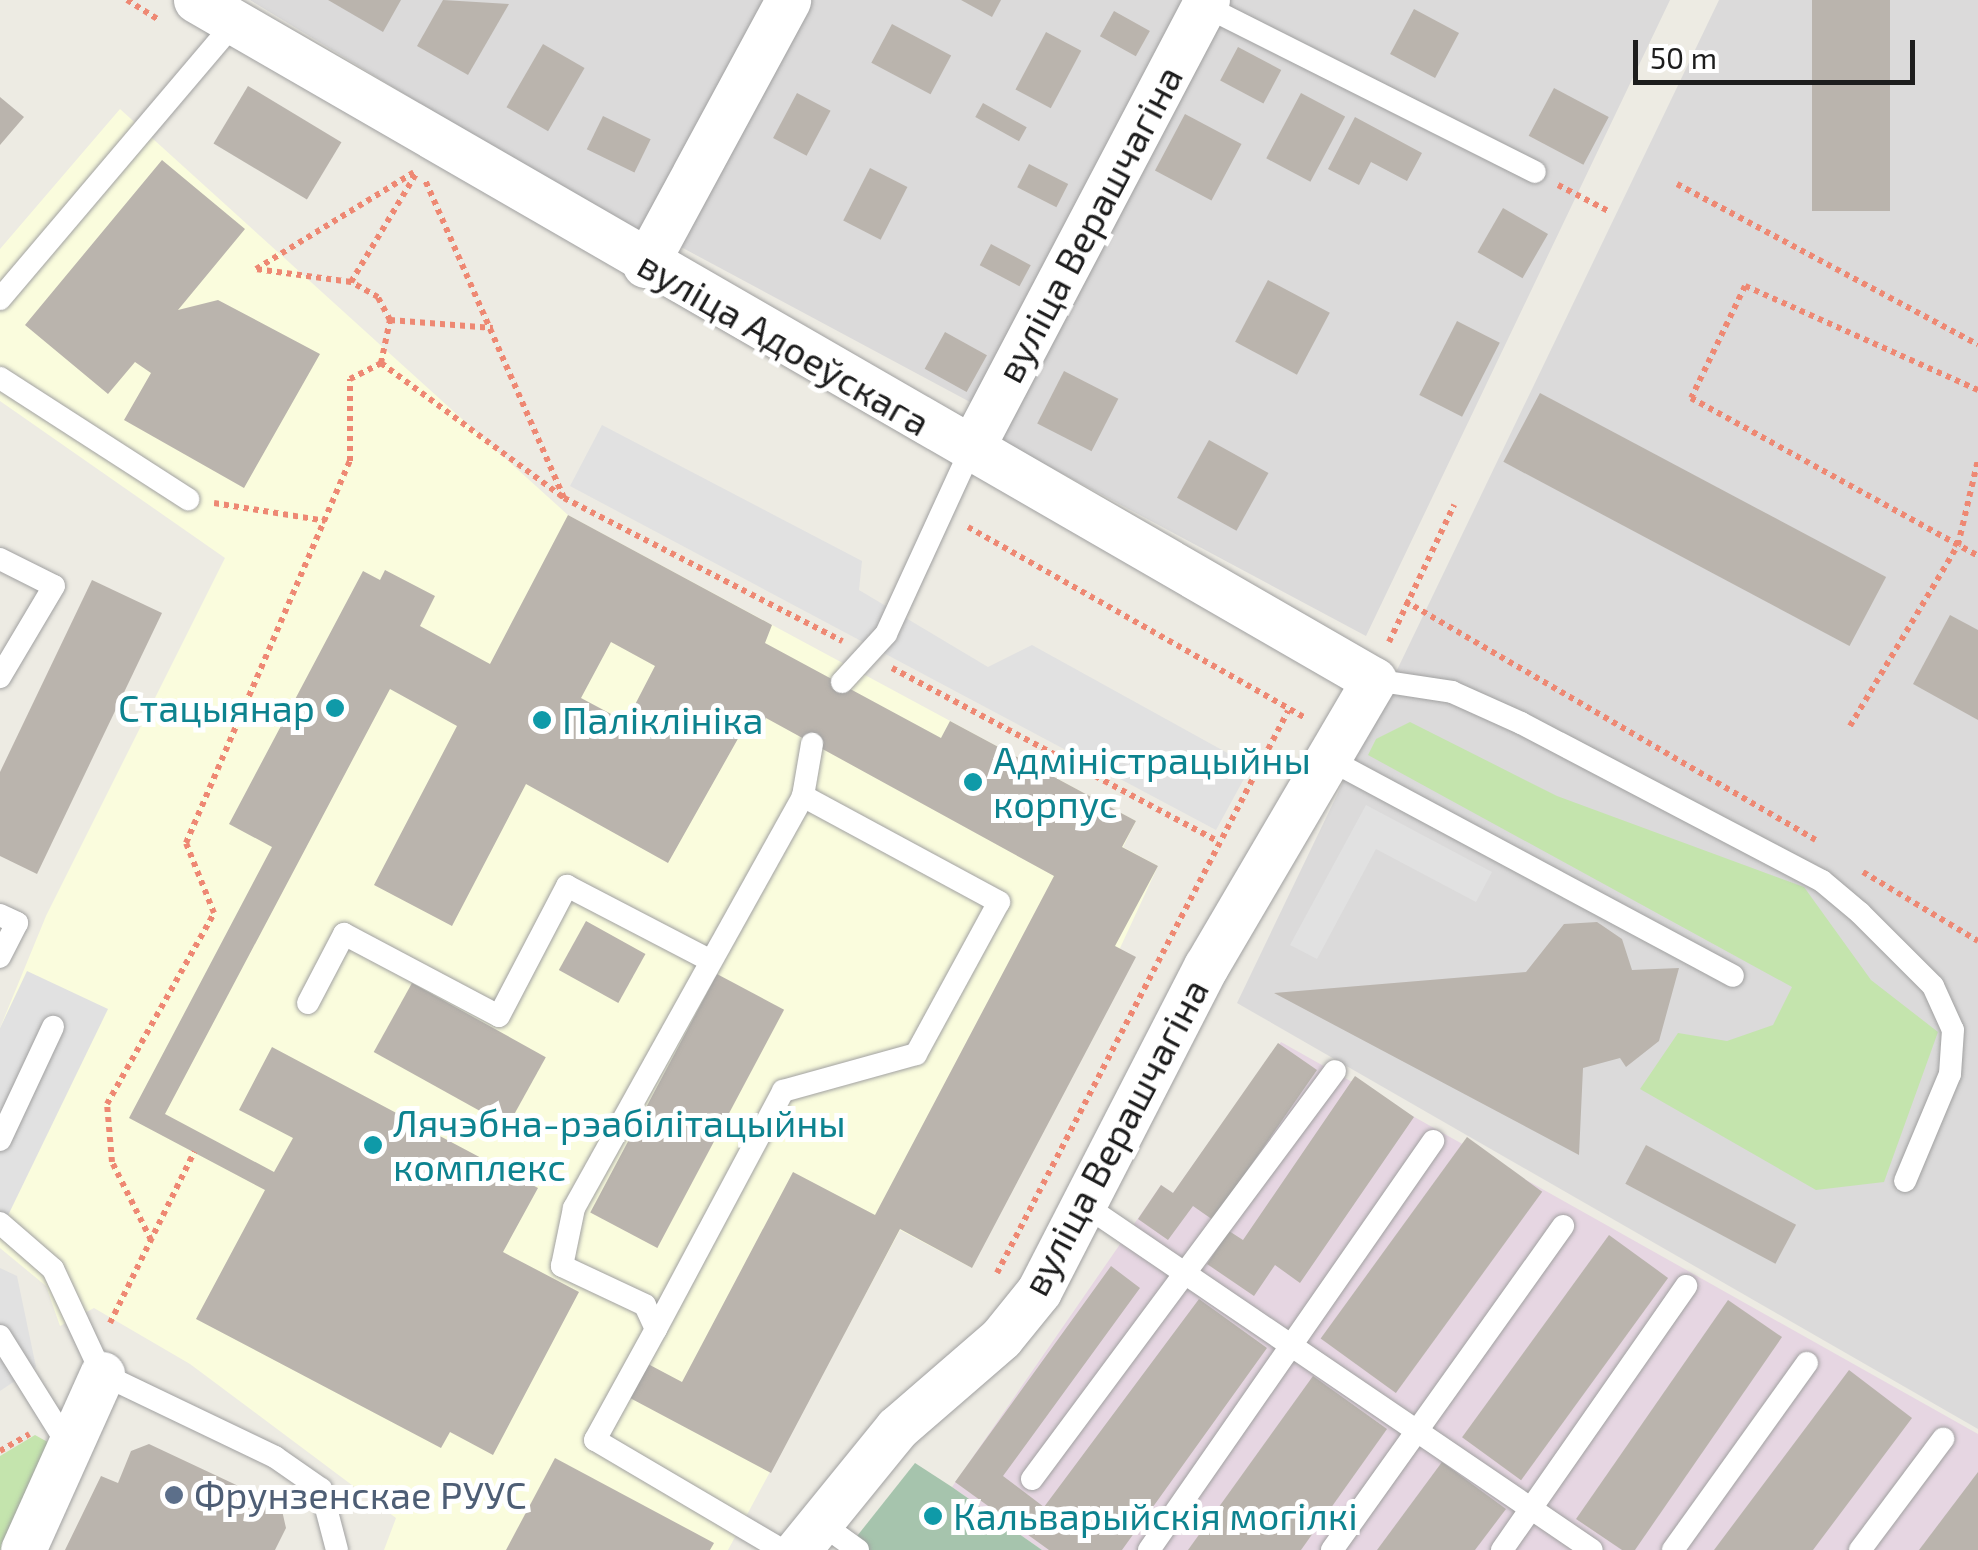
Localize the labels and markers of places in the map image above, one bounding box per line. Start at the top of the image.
place label: Стацыянар [118,685,315,731]
marker: Стацыянар [324,697,346,719]
place label: Паліклініка [562,697,764,743]
marker: Паліклініка [531,709,553,731]
place label: Адміністрацыйны корпус [993,737,1311,826]
marker: Адміністрацыйны корпус [962,771,984,793]
place label: Лячэбна-рэабілітацыйны комплекс [393,1100,846,1190]
marker: Лячэбна-рэабілітацыйны комплекс [362,1134,384,1156]
place label: Фрунзенскае РУУС [194,1472,527,1518]
marker: Фрунзенскае РУУС [163,1484,185,1506]
place label: Кальварыйскія могілкі [953,1493,1358,1539]
marker: Кальварыйскія могілкі [922,1505,944,1527]

